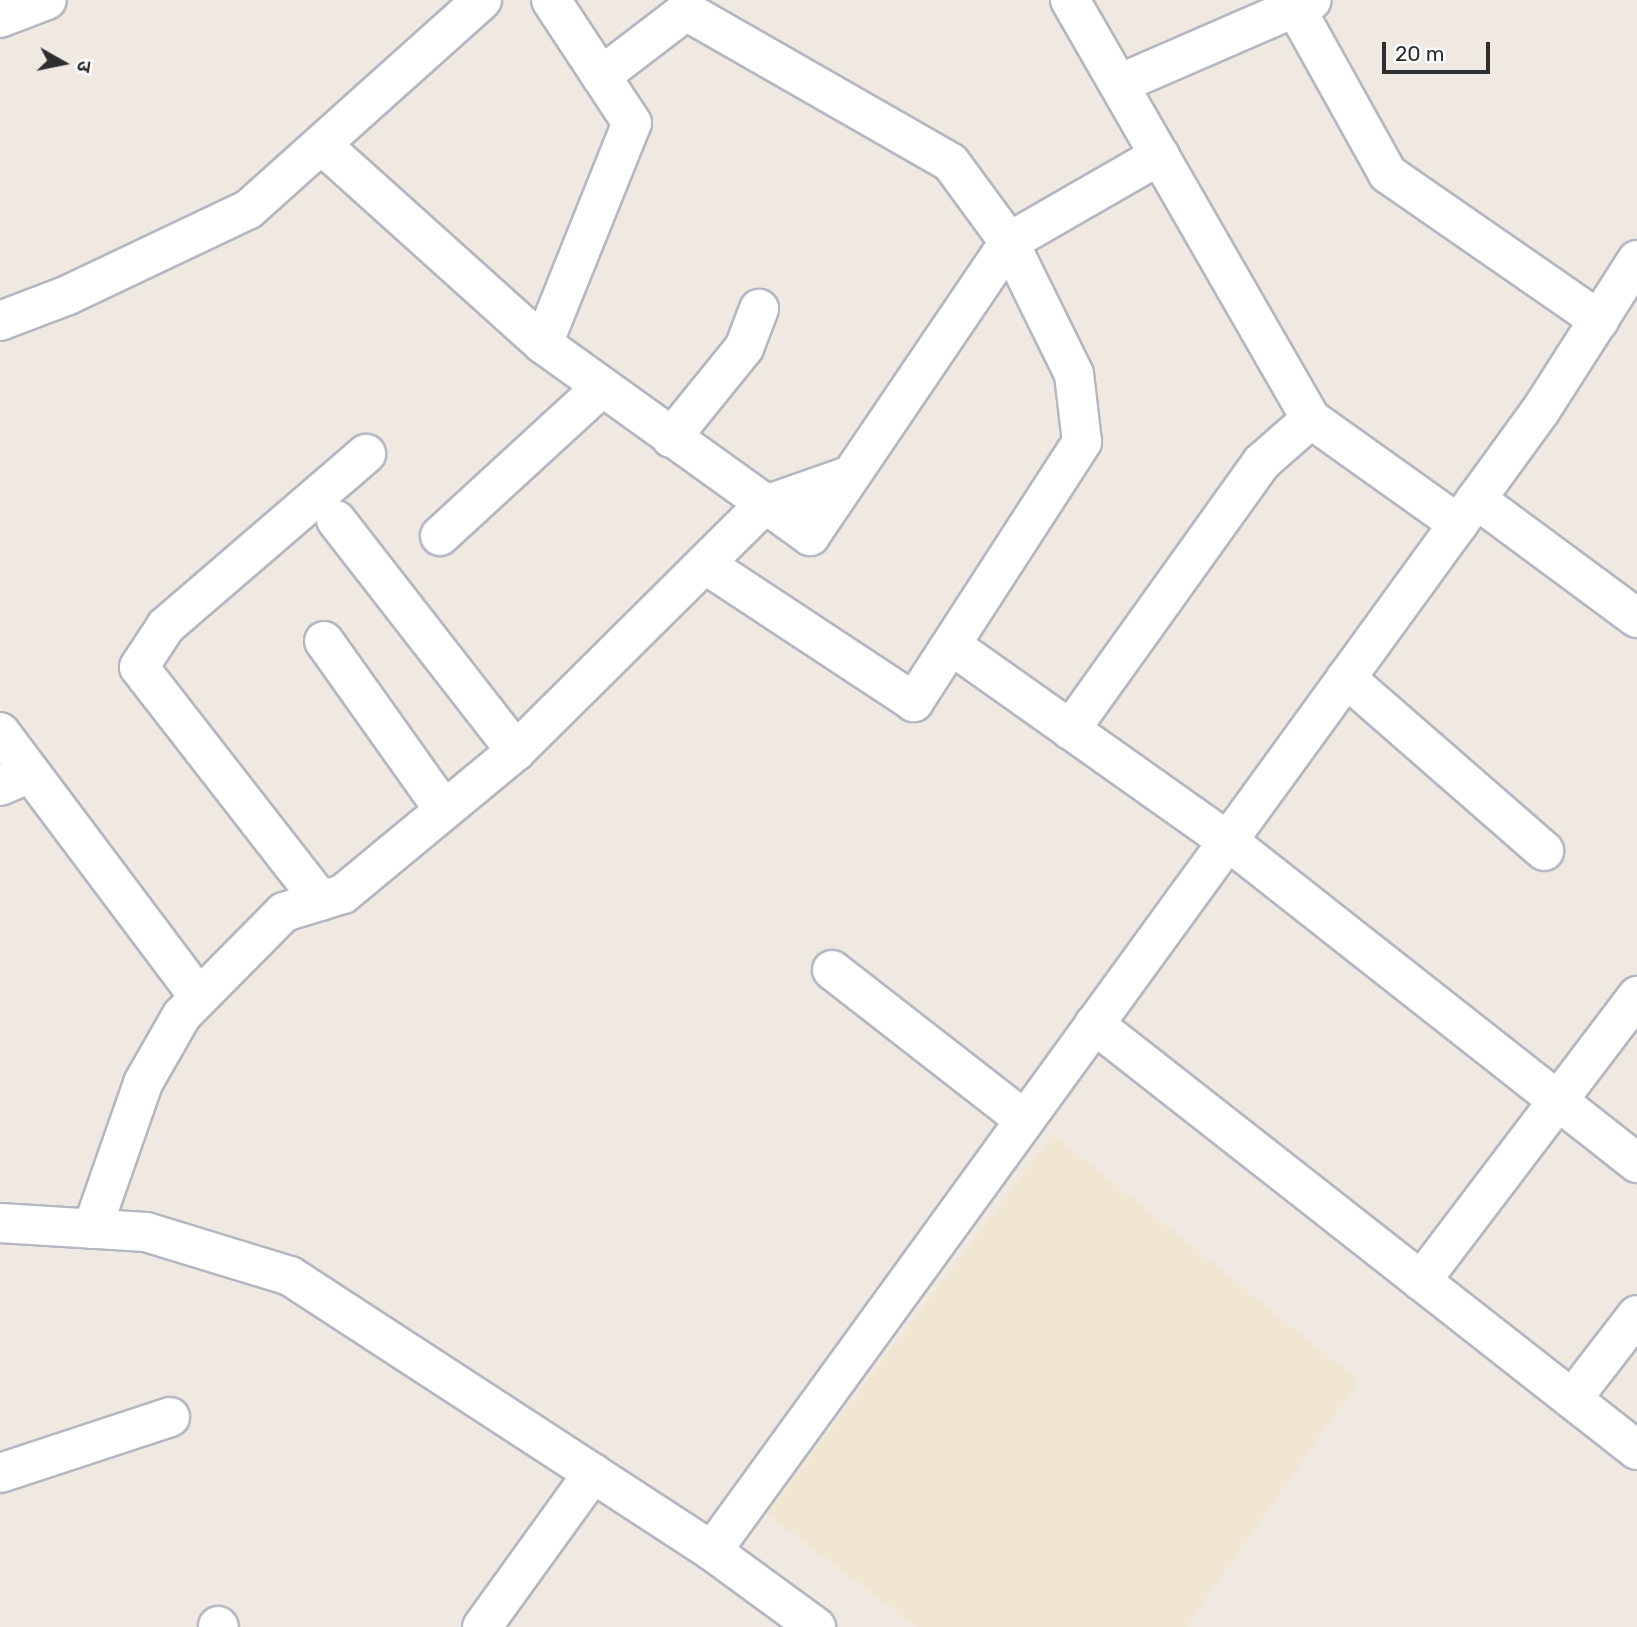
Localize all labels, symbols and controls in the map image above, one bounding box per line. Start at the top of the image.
north arrow [28,28,98,98]
scale bar [1385,28,1494,72]
text: 20 m [1395,41,1444,66]
text: उ [72,59,96,74]

